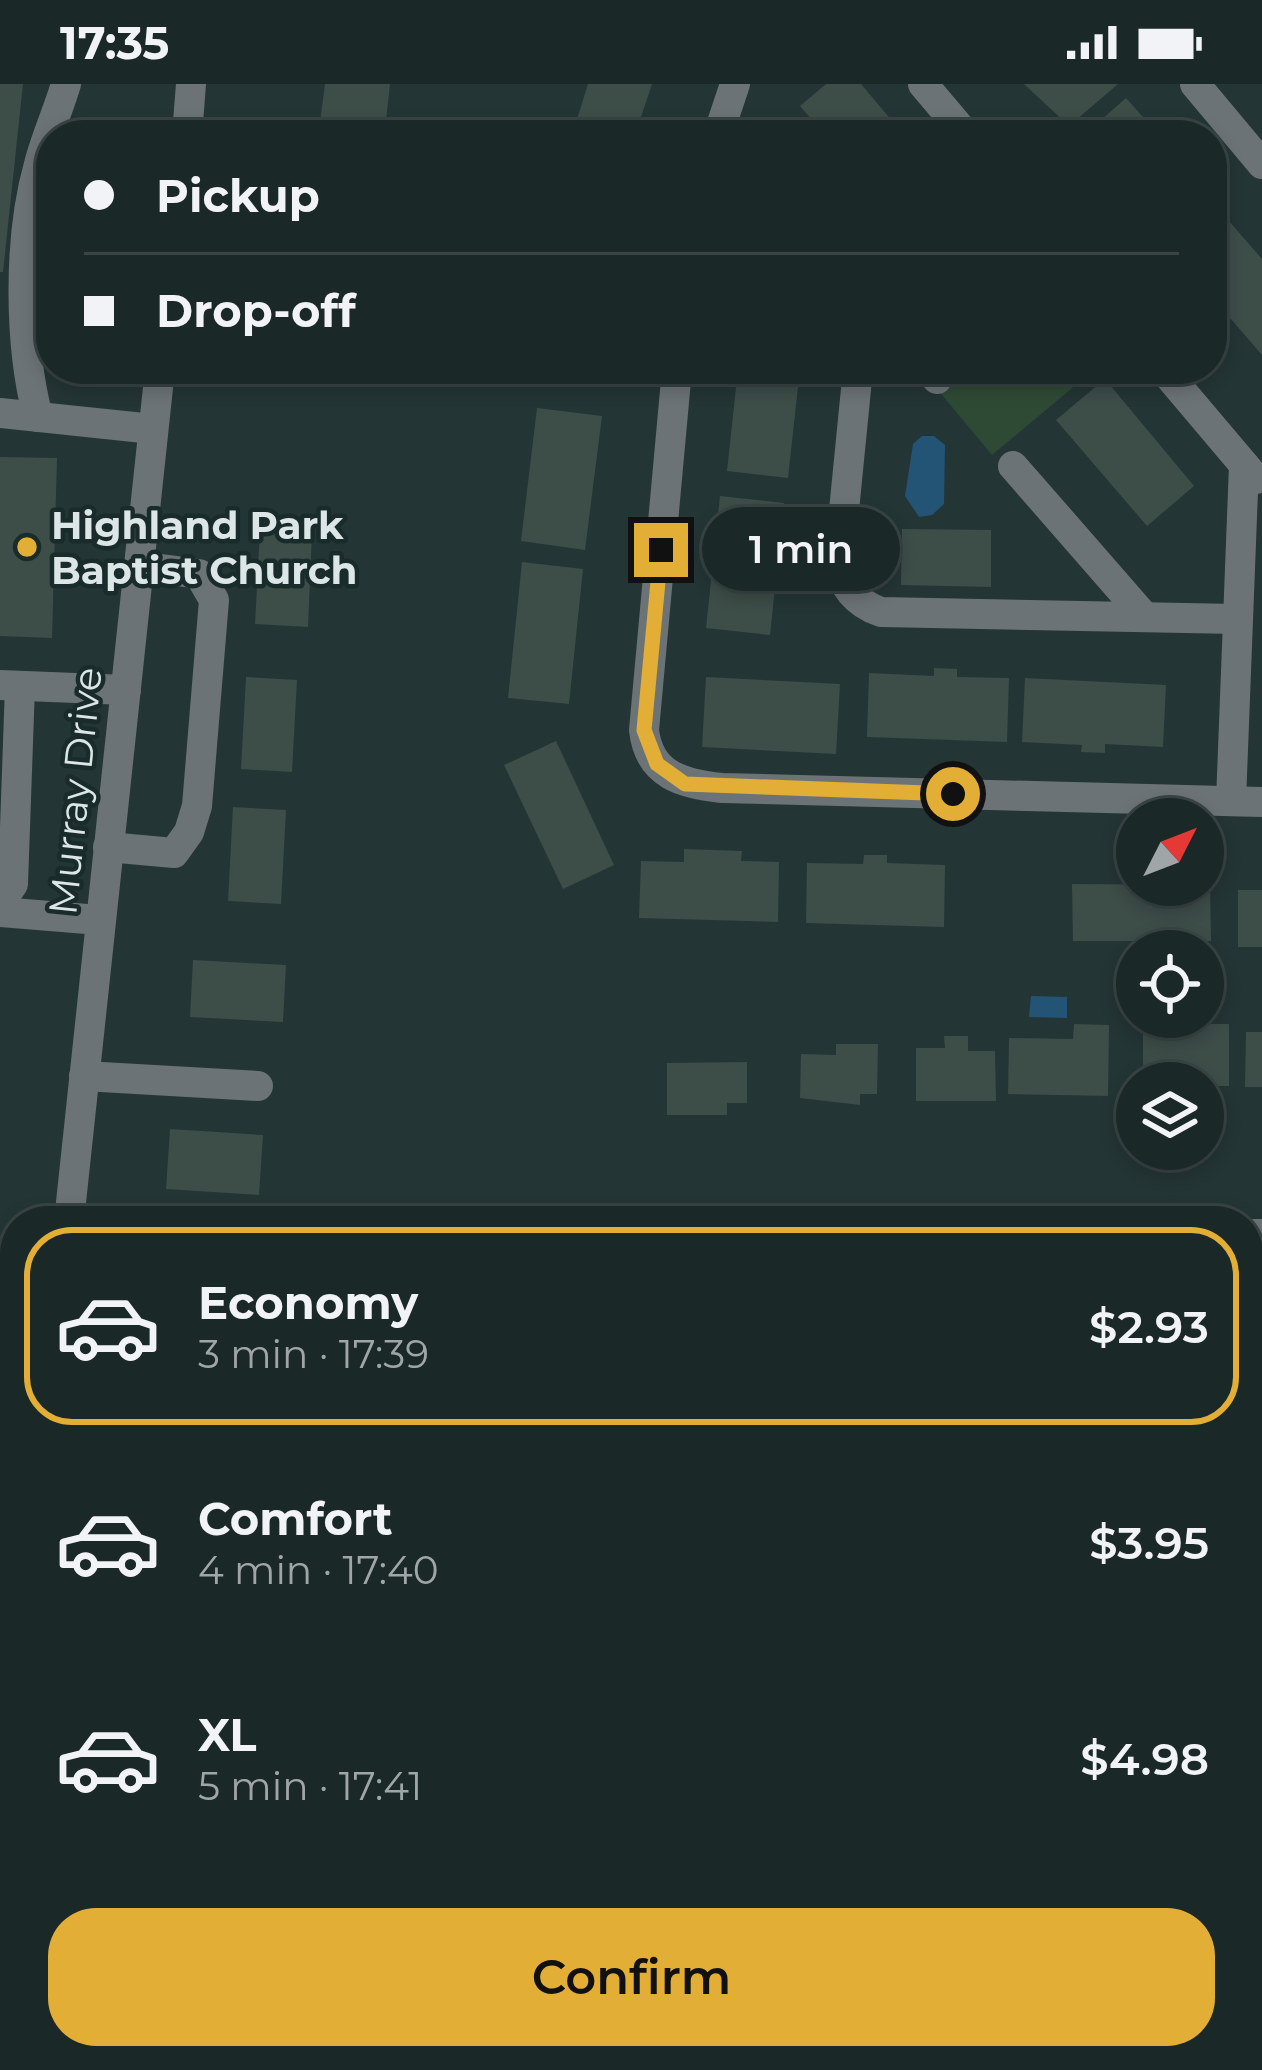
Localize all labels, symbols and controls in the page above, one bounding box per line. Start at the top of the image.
text: 17:35 [60,15,169,70]
text: Pickup [156,168,320,223]
text: Drop-off [156,283,356,338]
place label: Highland Park Baptist Church [51,501,358,594]
callout: 1 min [703,508,901,592]
route end [634,523,688,577]
text: 1 min [749,525,853,573]
marker: Highland Park Baptist Church [14,534,40,560]
street label: Murray Drive [38,665,112,917]
route start [926,767,980,821]
north arrow [1116,798,1224,906]
map controls [1116,798,1224,1170]
button: locate [1116,930,1224,1038]
button: layers [1116,1062,1224,1170]
icon: car [54,1272,162,1380]
text: Economy [198,1275,418,1330]
text: $2.93 [1089,1299,1209,1354]
text: 3 min · 17:39 [198,1330,429,1378]
icon: car [54,1488,162,1596]
text: Comfort [198,1491,393,1546]
text: $3.95 [1089,1515,1209,1570]
text: 4 min · 17:40 [198,1546,439,1594]
icon: car [54,1704,162,1812]
text: XL [198,1707,256,1762]
text: $4.98 [1080,1731,1209,1786]
text: 5 min · 17:41 [198,1762,422,1810]
button: Confirm [48,1908,1215,2046]

